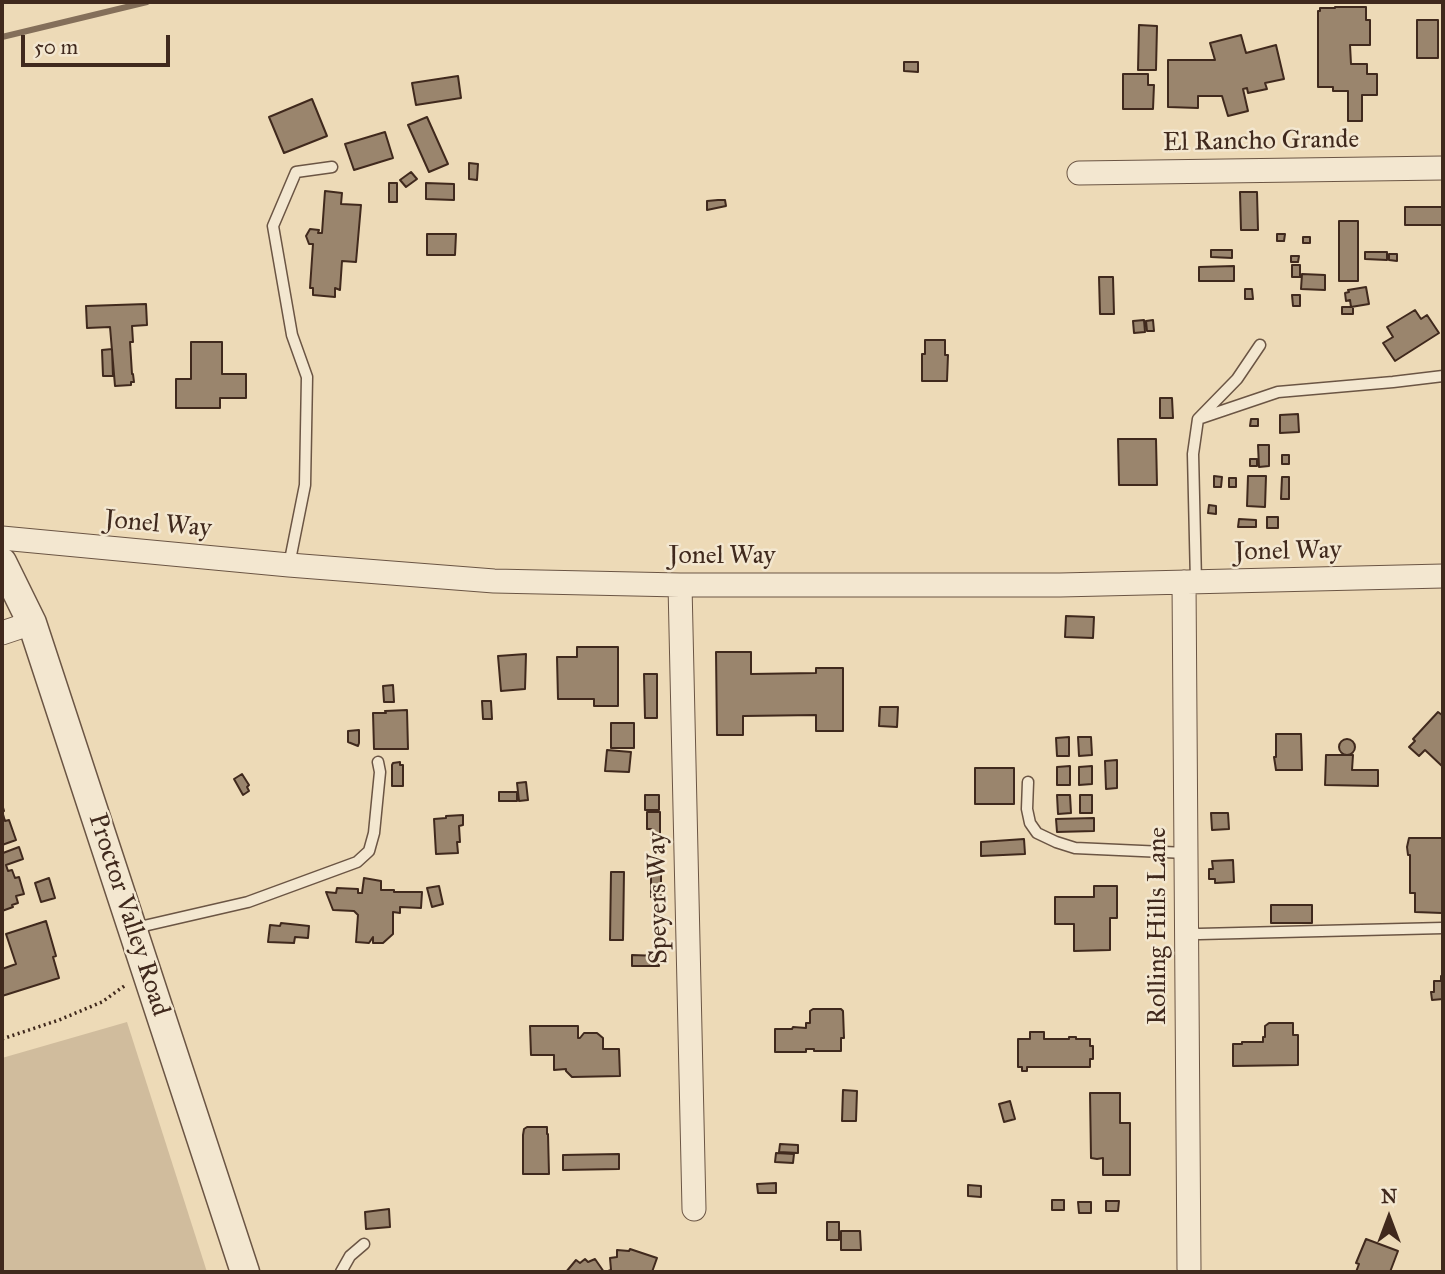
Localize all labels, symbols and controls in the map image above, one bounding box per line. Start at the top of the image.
scale bar [24,21,173,65]
text: 50 m [34,34,78,60]
street label: El Rancho Grande [1162,125,1360,159]
street label: Jonel Way [103,505,213,545]
street label: Jonel Way [1234,535,1342,569]
street label: Jonel Way [668,541,776,573]
street label: Proctor Valley Road [81,810,175,1020]
street label: Rolling Hills Lane [1143,827,1175,1025]
street label: Speyers Way [642,831,676,965]
north arrow [1354,1183,1424,1253]
text: N [1381,1185,1397,1208]

